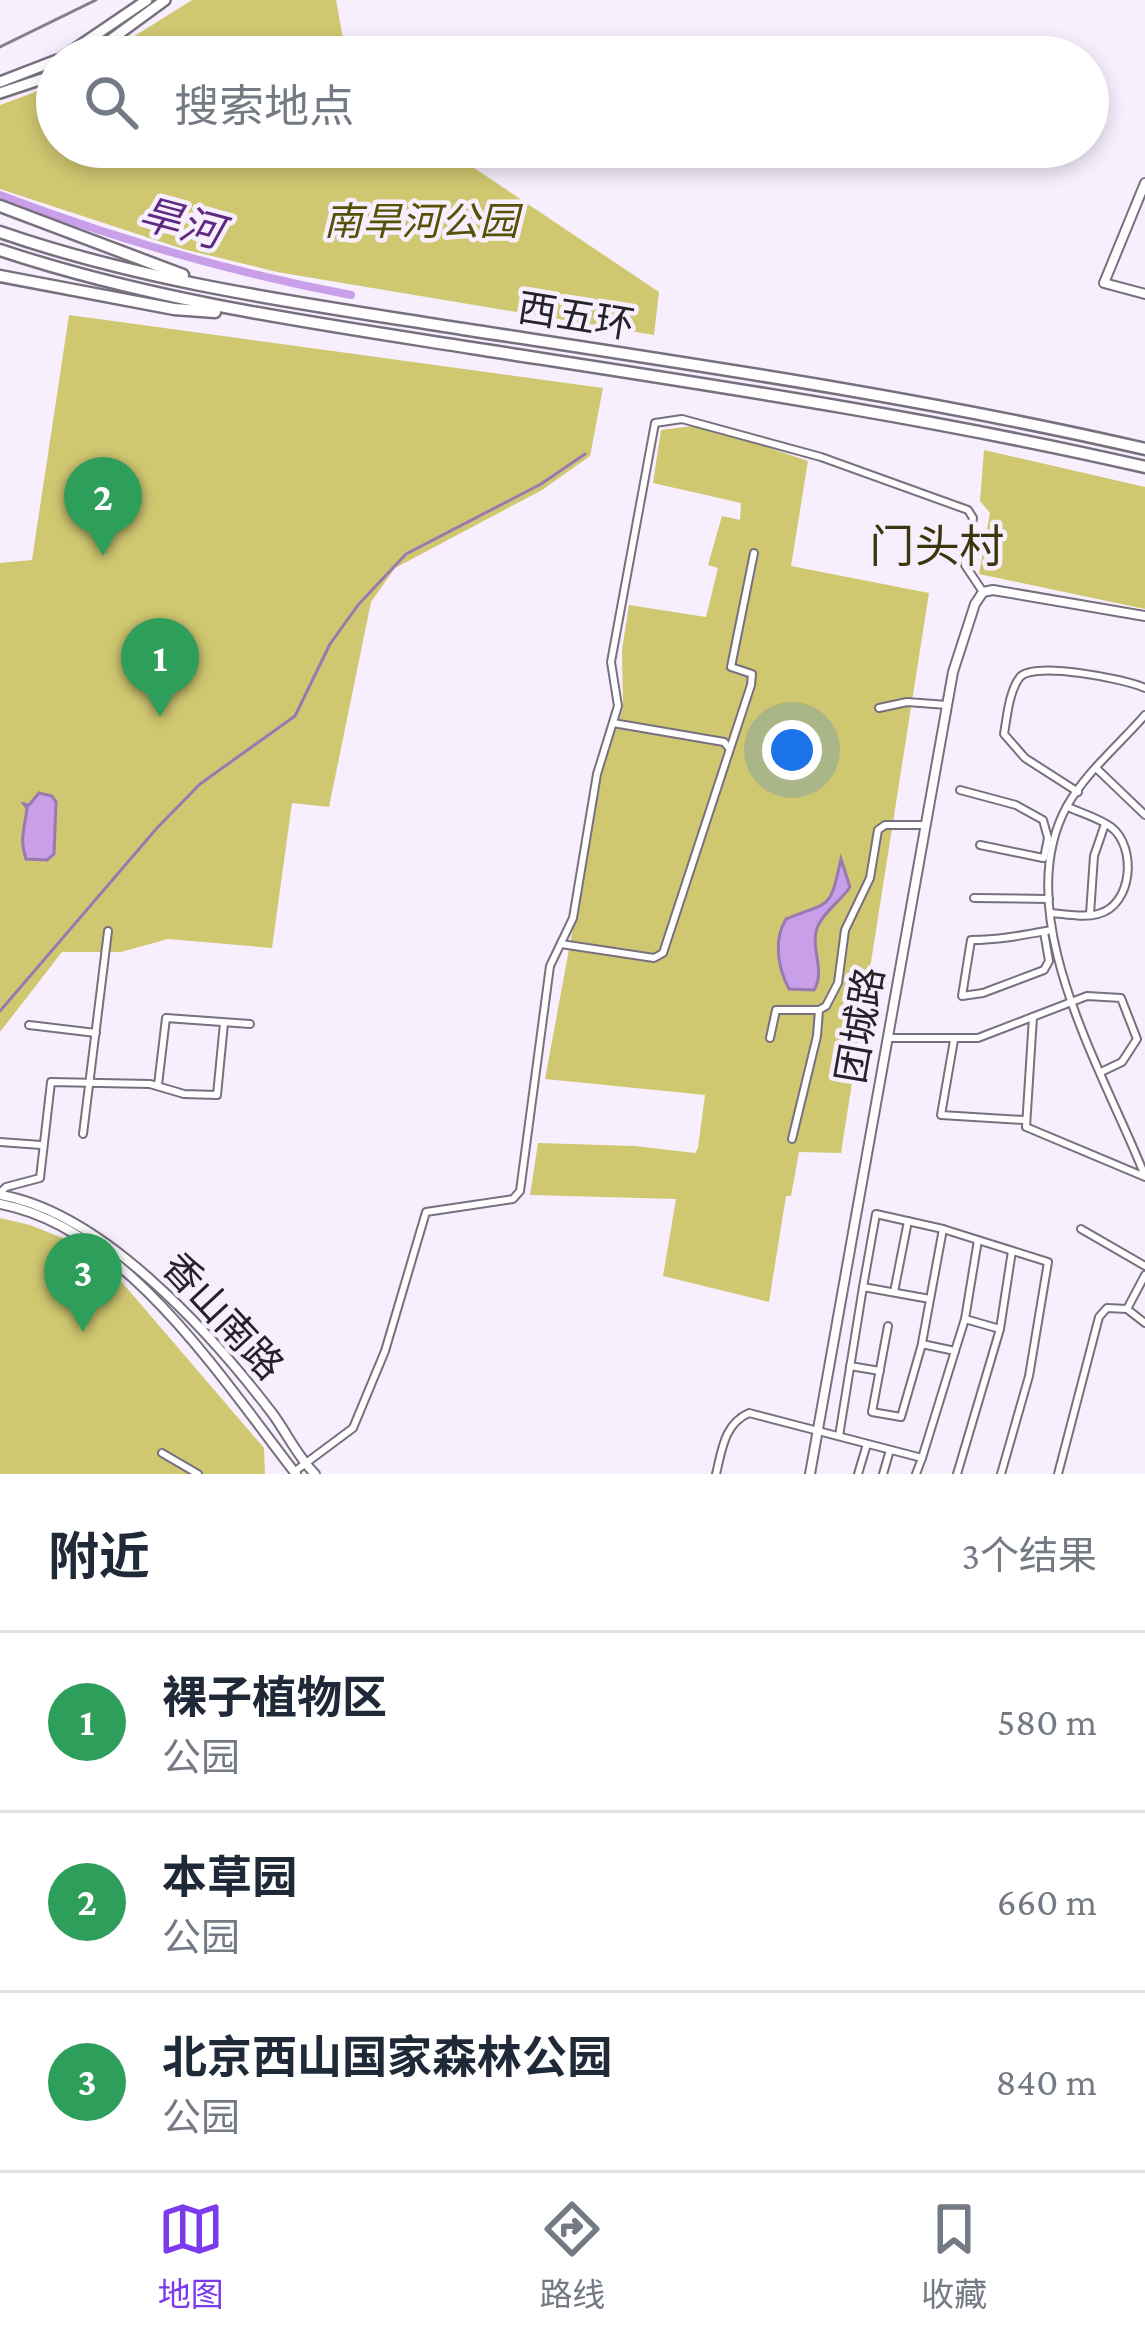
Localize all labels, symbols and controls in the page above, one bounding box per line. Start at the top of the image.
search box [36,36,1109,168]
icon: search [78,69,144,135]
text: 搜索地点 [174,82,354,132]
water label: 旱河 [134,189,234,258]
park label: 南旱河公园 [323,200,523,243]
street label: 西五环 [515,286,637,346]
pin: 2 [64,457,142,556]
district label: 门头村 [869,522,1005,572]
pin: 1 [121,618,199,717]
your location [762,720,822,780]
street label: 团城路 [829,964,891,1086]
pin: 3 [44,1233,122,1332]
street label: 香山南路 [154,1244,292,1388]
text: 附近 [48,1528,150,1585]
text: 3个结果 [961,1534,1097,1577]
text: 裸子植物区 [162,1673,387,1723]
text: 1 [80,1700,94,1743]
text: 580 m [997,1700,1097,1743]
text: 公园 [162,1736,240,1779]
text: 本草园 [162,1853,297,1903]
text: 2 [77,1880,97,1923]
text: 660 m [997,1880,1097,1923]
text: 公园 [162,1916,240,1959]
text: 北京西山国家森林公园 [162,2033,612,2083]
text: 3 [77,2060,97,2103]
text: 840 m [995,2060,1097,2103]
text: 公园 [162,2096,240,2139]
tab: 地图 [158,2196,224,2316]
tab: 路线 [539,2196,605,2316]
tab: 收藏 [921,2196,987,2316]

